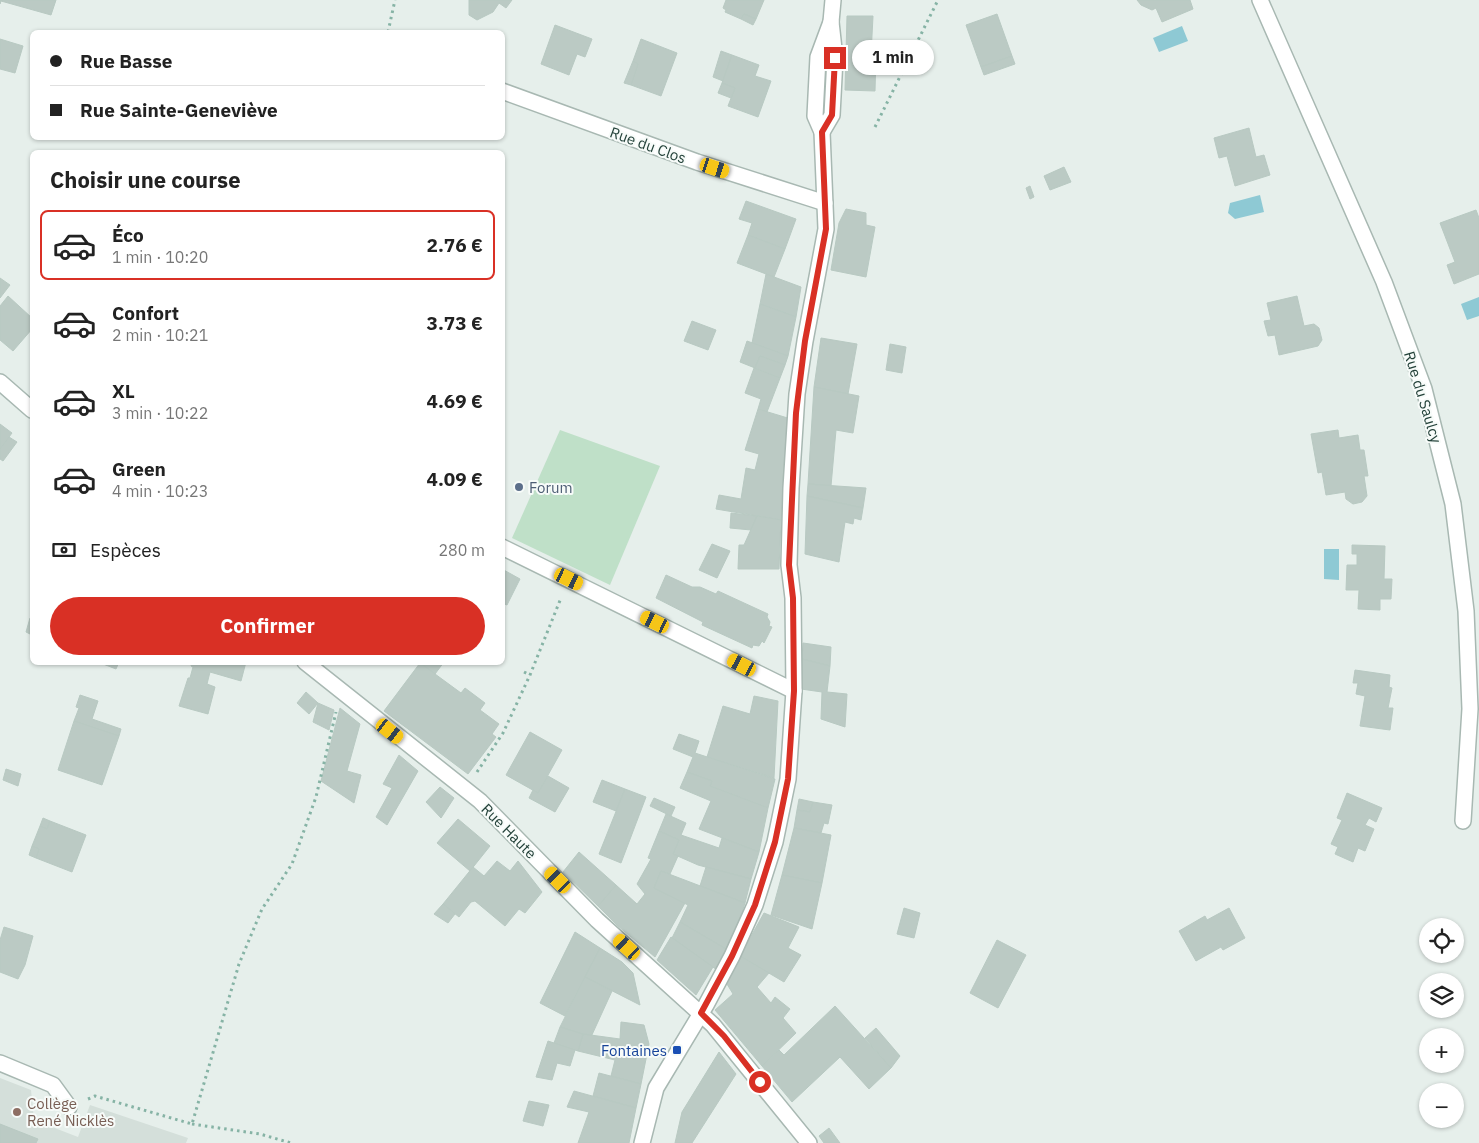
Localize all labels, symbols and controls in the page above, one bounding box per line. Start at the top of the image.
callout: 1 min [852,40,935,76]
route end [824,47,846,69]
text: 1 min [872,47,914,67]
text: Rue Basse [80,49,172,73]
text: Rue Sainte-Geneviève [80,98,278,122]
street label: Rue du Clos [607,122,689,168]
car [698,156,731,180]
text: Choisir une course [50,165,241,194]
icon: car [52,223,97,268]
text: Éco [112,223,144,247]
text: 2.76 € [427,233,483,257]
text: 1 min · 10:20 [112,247,208,267]
icon: car [52,301,97,346]
text: Confort [112,301,179,325]
text: 3.73 € [427,311,483,335]
text: 2 min · 10:21 [112,325,208,345]
street label: Rue du Saulcy [1400,349,1446,446]
icon: car [52,379,97,424]
text: XL [112,379,135,403]
text: 4.69 € [427,389,483,413]
text: 3 min · 10:22 [112,403,208,423]
icon: car [52,457,97,502]
text: Green [112,457,166,481]
text: 4.09 € [427,467,483,491]
place label: Forum [529,478,573,497]
text: 4 min · 10:23 [112,481,208,501]
marker: Forum [513,481,525,493]
icon: cash [50,536,78,564]
text: Espèces [90,538,161,562]
text: 280 m [438,540,485,560]
car [552,566,585,592]
button: Confirmer [50,597,485,655]
car [638,609,671,635]
car [725,652,758,678]
car [373,716,406,746]
street label: Rue Haute [477,799,541,863]
car [542,864,573,896]
map controls [1419,918,1464,1128]
button: locate [1419,918,1464,963]
car [610,931,643,963]
button: layers [1419,973,1464,1018]
button: + [1419,1028,1464,1073]
place label: Fontaines [601,1041,667,1060]
marker: Fontaines [671,1044,683,1056]
route start [749,1071,771,1093]
button: − [1419,1083,1464,1128]
place label: Collège René Nicklès [27,1094,114,1130]
marker: Collège René Nicklès [11,1106,23,1118]

